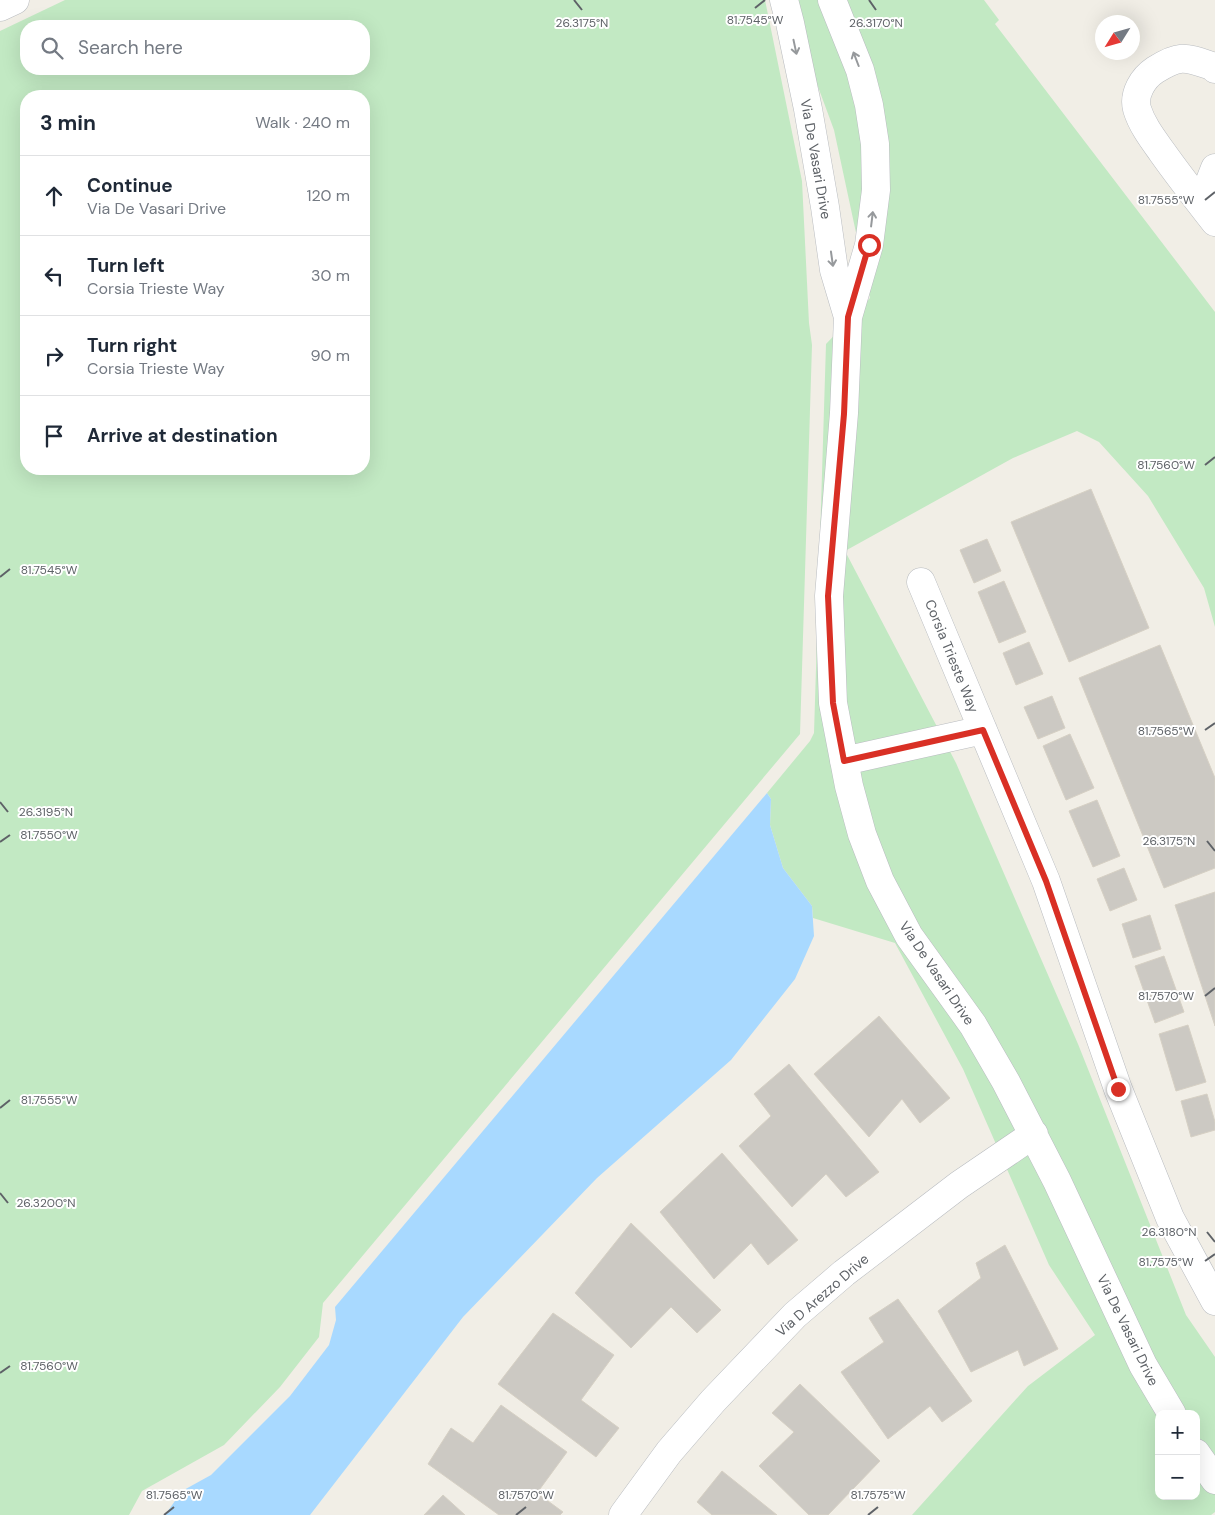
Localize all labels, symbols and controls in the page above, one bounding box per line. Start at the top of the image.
text: 81.7545°W [727,12,784,28]
text: 26.3175°N [556,15,608,31]
text: 26.3170°N [849,15,903,31]
north arrow [1095,15,1140,60]
search box [20,20,370,75]
icon: search [38,34,66,62]
text: Search here [78,35,183,60]
one-way arrow [791,39,800,55]
one-way arrow [851,52,860,68]
street label: Via De Vasari Drive [797,98,835,220]
text: 3 min [40,109,96,137]
text: Walk · 240 m [255,112,350,133]
text: Continue [87,173,173,198]
icon: ahead [40,182,68,210]
text: 120 m [306,185,350,206]
text: 81.7555°W [1138,192,1195,208]
text: Via De Vasari Drive [87,198,226,219]
one-way arrow [867,212,877,228]
route start [858,234,881,257]
one-way arrow [827,251,837,267]
text: Turn left [87,253,165,278]
icon: left [40,262,68,290]
text: 30 m [311,265,350,286]
text: Corsia Trieste Way [87,278,225,299]
text: Turn right [87,333,177,358]
icon: right [40,342,68,370]
text: 90 m [310,345,350,366]
text: Corsia Trieste Way [87,358,225,379]
icon: arrive [40,422,68,450]
text: Arrive at destination [87,423,278,448]
text: 81.7560°W [1137,457,1195,473]
text: 81.7545°W [21,562,78,578]
street label: Corsia Trieste Way [921,597,983,715]
text: 81.7565°W [1138,723,1195,739]
text: 26.3195°N [19,804,73,820]
text: 81.7550°W [20,827,78,843]
text: 26.3175°N [1143,833,1195,849]
street label: Via De Vasari Drive [896,918,978,1028]
text: 81.7570°W [1138,988,1194,1004]
route end [1107,1078,1130,1101]
text: 81.7555°W [21,1092,78,1108]
text: 26.3200°N [16,1195,76,1211]
text: 26.3180°N [1142,1224,1196,1240]
street label: Via D Arezzo Drive [772,1250,872,1340]
text: 81.7575°W [1138,1254,1194,1270]
street label: Via De Vasari Drive [1093,1271,1163,1389]
text: 81.7560°W [20,1358,78,1374]
map controls [1155,1410,1200,1500]
button: + [1155,1410,1200,1455]
button: − [1155,1455,1200,1500]
text: 81.7565°W [146,1487,203,1503]
text: 81.7570°W [498,1487,554,1503]
text: 81.7575°W [850,1487,906,1503]

